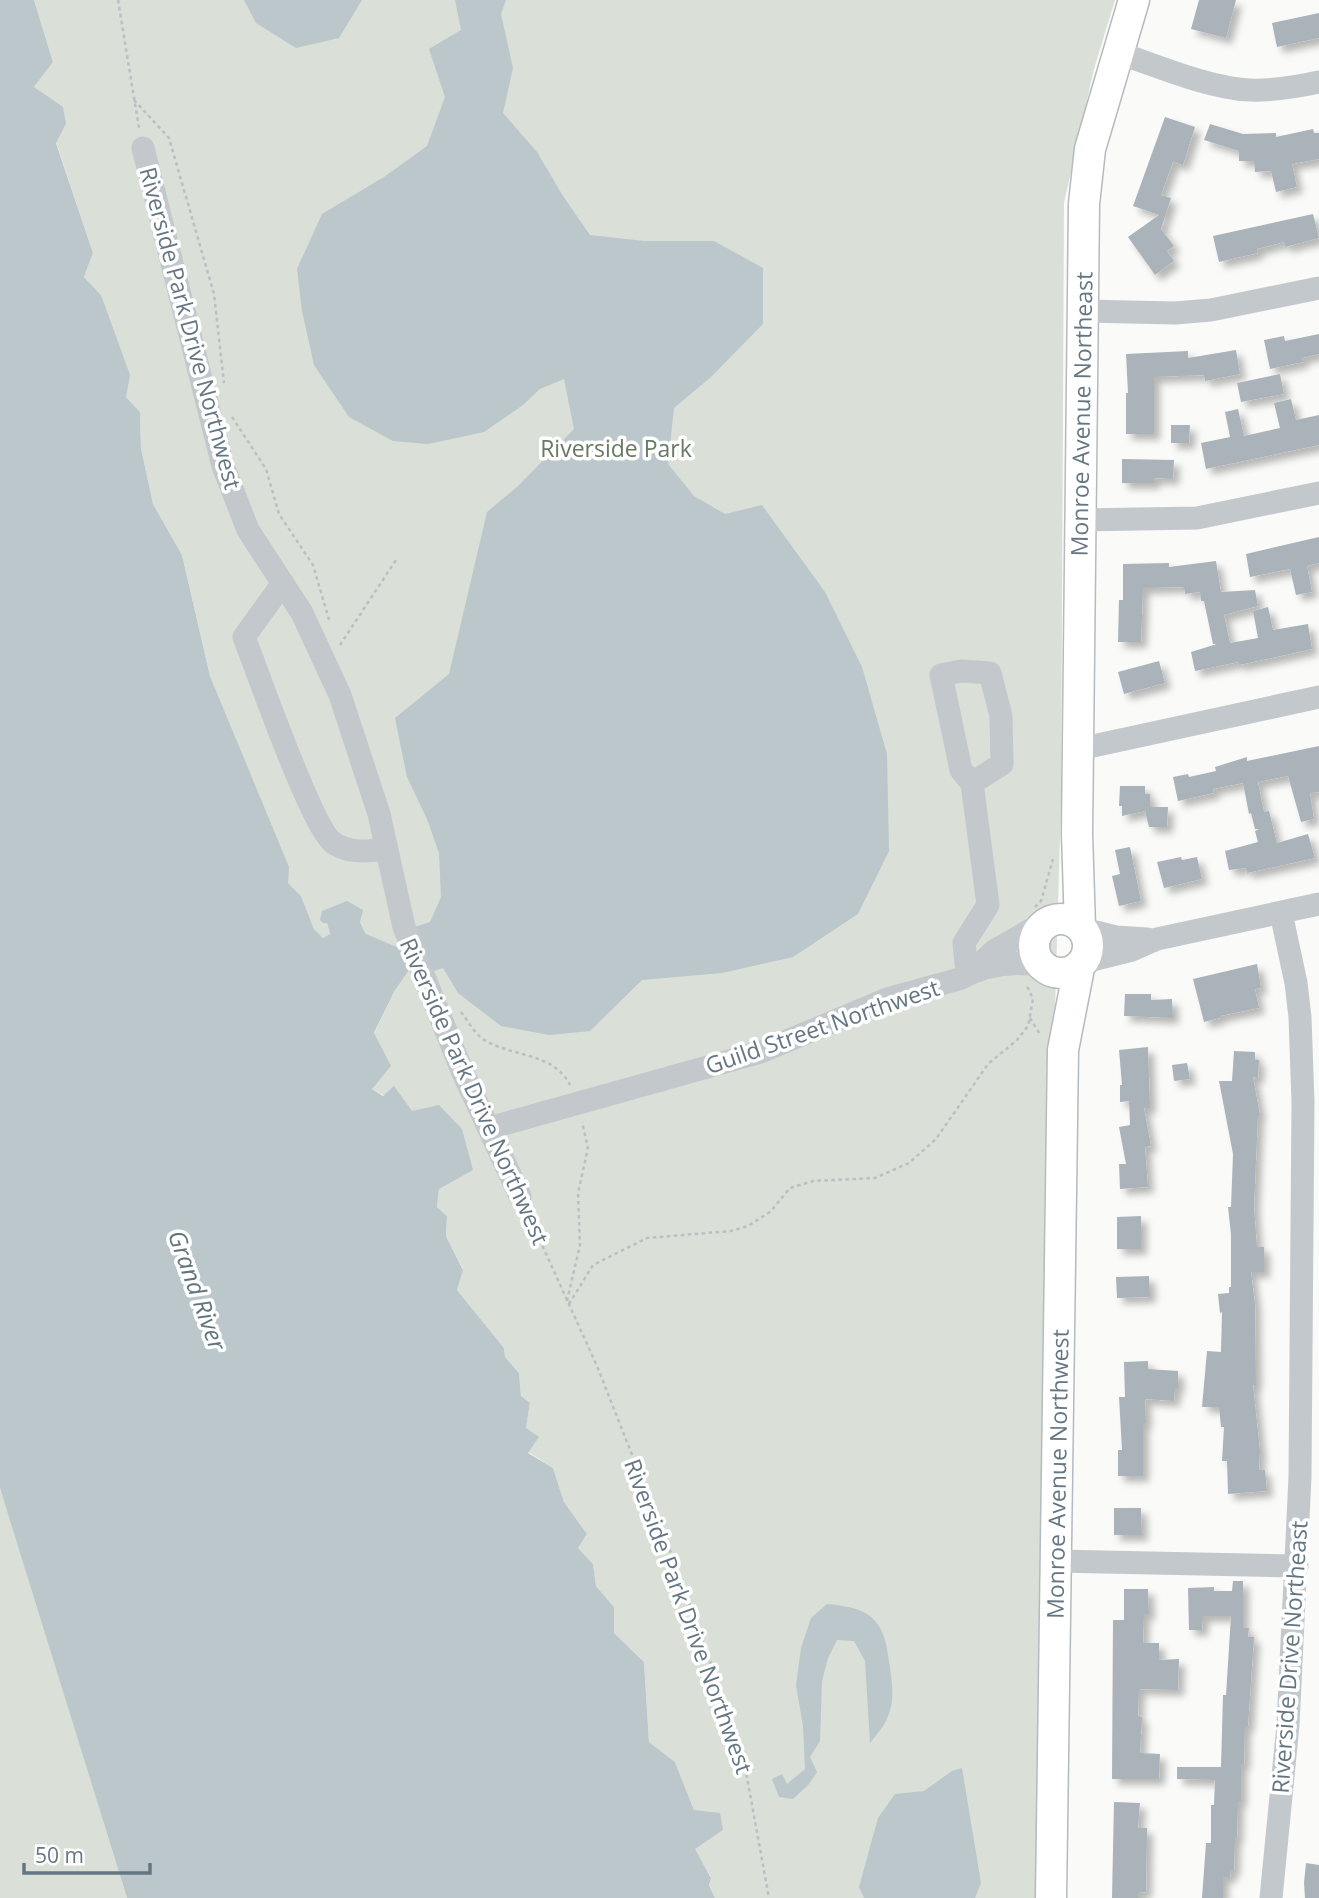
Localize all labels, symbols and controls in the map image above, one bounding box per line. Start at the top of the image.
street label: Riverside Park Drive Northwest [132,163,250,493]
street label: Monroe Avenue Northeast [1063,271,1099,557]
park label: Riverside Park [540,432,692,464]
street label: Riverside Park Drive Northwest [393,933,557,1249]
street label: Guild Street Northwest [701,971,943,1081]
water label: Grand River [161,1225,235,1356]
street label: Monroe Avenue Northwest [1038,1329,1076,1619]
street label: Riverside Park Drive Northwest [617,1454,761,1778]
street label: Riverside Drive Northeast [1263,1519,1315,1795]
scale bar [24,1832,150,1876]
text: 50 m [35,1841,84,1869]

